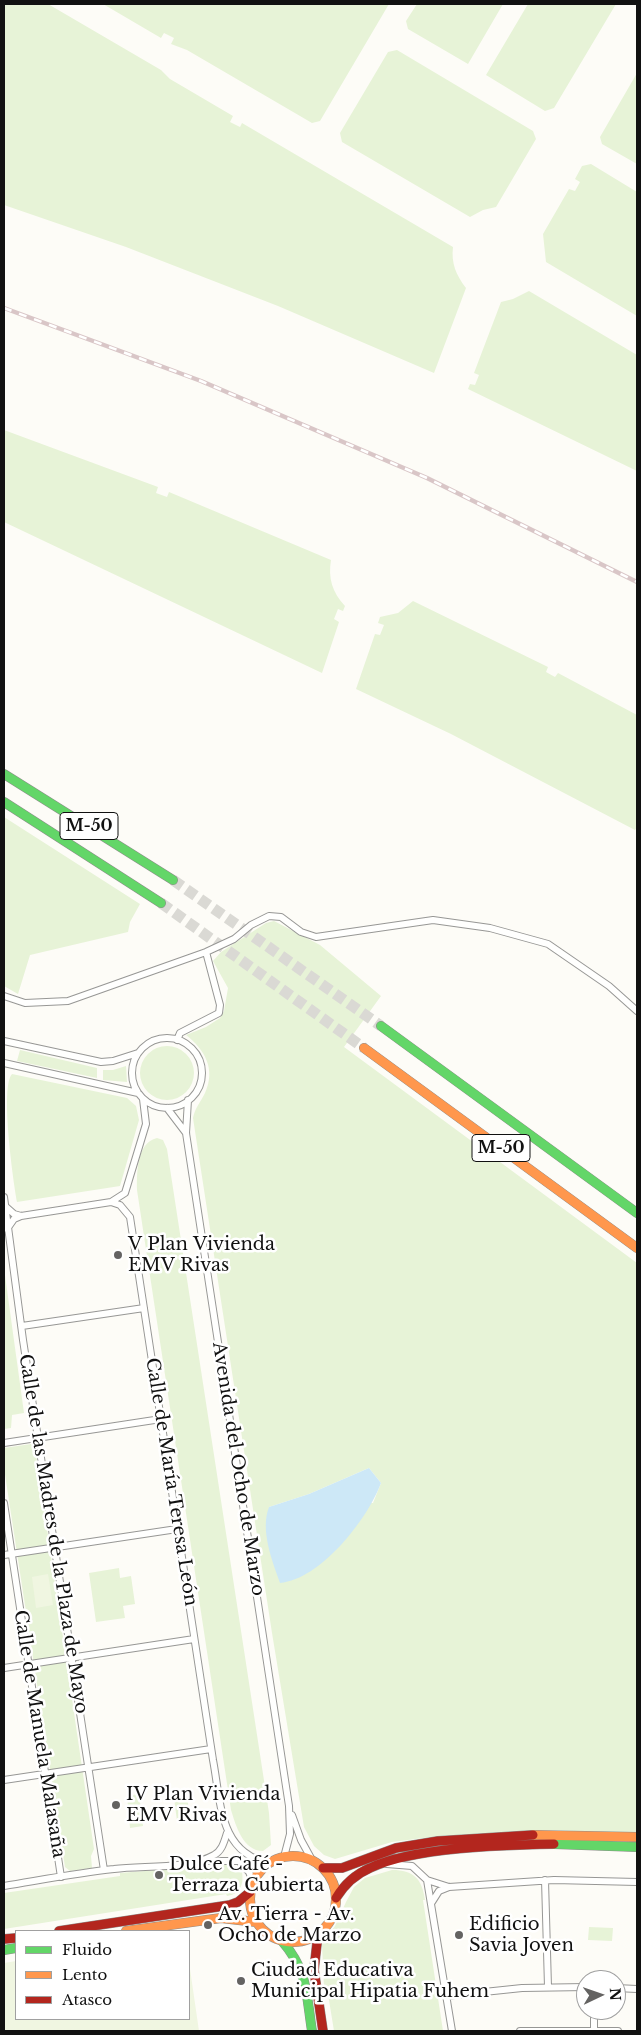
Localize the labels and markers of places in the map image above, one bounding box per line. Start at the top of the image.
place label: V Plan Vivienda EMV Rivas [128,1234,275,1276]
marker: V Plan Vivienda EMV Rivas [112,1249,124,1261]
place label: IV Plan Vivienda EMV Rivas [126,1784,280,1826]
marker: IV Plan Vivienda EMV Rivas [110,1799,122,1811]
place label: Dulce Café - Terraza Cubierta [169,1854,324,1896]
marker: Dulce Café - Terraza Cubierta [153,1869,165,1881]
place label: Av. Tierra - Av. Ocho de Marzo [218,1904,362,1946]
place label: Edificio Savia Joven [469,1914,574,1956]
marker: Av. Tierra - Av. Ocho de Marzo [202,1919,214,1931]
marker: Edificio Savia Joven [453,1929,465,1941]
place label: Ciudad Educativa Municipal Hipatia Fuhem [251,1960,489,2002]
marker: Ciudad Educativa Municipal Hipatia Fuhem [235,1975,247,1987]

